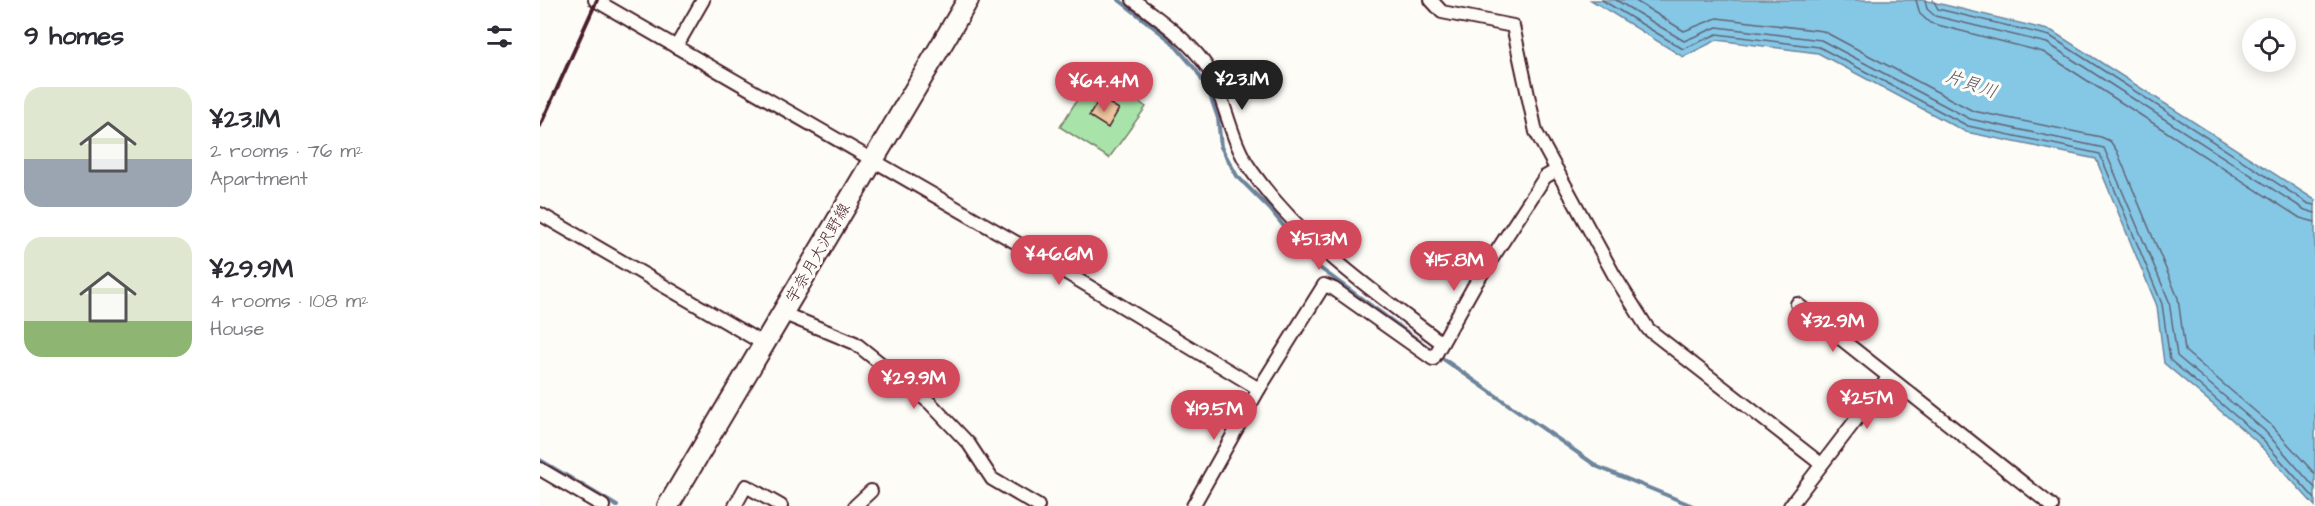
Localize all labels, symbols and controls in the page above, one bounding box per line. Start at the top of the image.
text: 9 homes [24,18,124,54]
map controls [2242,18,2296,72]
button: locate [2242,18,2296,72]
icon: filters [483,20,516,53]
pin: ¥23.1M [1193,60,1291,111]
pin: ¥64.4M [1055,62,1153,113]
water label: 片貝川 [1941,63,2001,105]
text: ¥23.1M [1215,65,1269,93]
text: ¥64.4M [1069,67,1139,95]
text: ¥23.1M [210,101,280,137]
icon: home [72,111,144,183]
text: 2 rooms · 76 m² [210,137,363,165]
text: Apartment [210,165,308,193]
street label: 宇奈月大沢野線 [780,199,856,307]
pin: ¥51.3M [1270,220,1368,271]
text: ¥51.3M [1291,225,1347,253]
pin: ¥46.6M [1010,235,1108,286]
text: ¥46.6M [1025,240,1093,268]
pin: ¥15.8M [1405,241,1503,292]
text: ¥15.8M [1424,246,1484,274]
text: ¥29.9M [210,251,294,287]
icon: home [72,261,144,333]
text: 4 rooms · 108 m² [210,287,369,315]
pin: ¥32.9M [1784,302,1882,353]
text: ¥32.9M [1801,307,1865,335]
text: House [210,315,264,343]
pin: ¥29.9M [865,359,963,410]
text: ¥29.9M [882,364,946,392]
pin: ¥25M [1831,379,1903,430]
text: ¥25M [1841,384,1893,412]
pin: ¥19.5M [1165,390,1263,441]
text: ¥19.5M [1185,395,1243,423]

